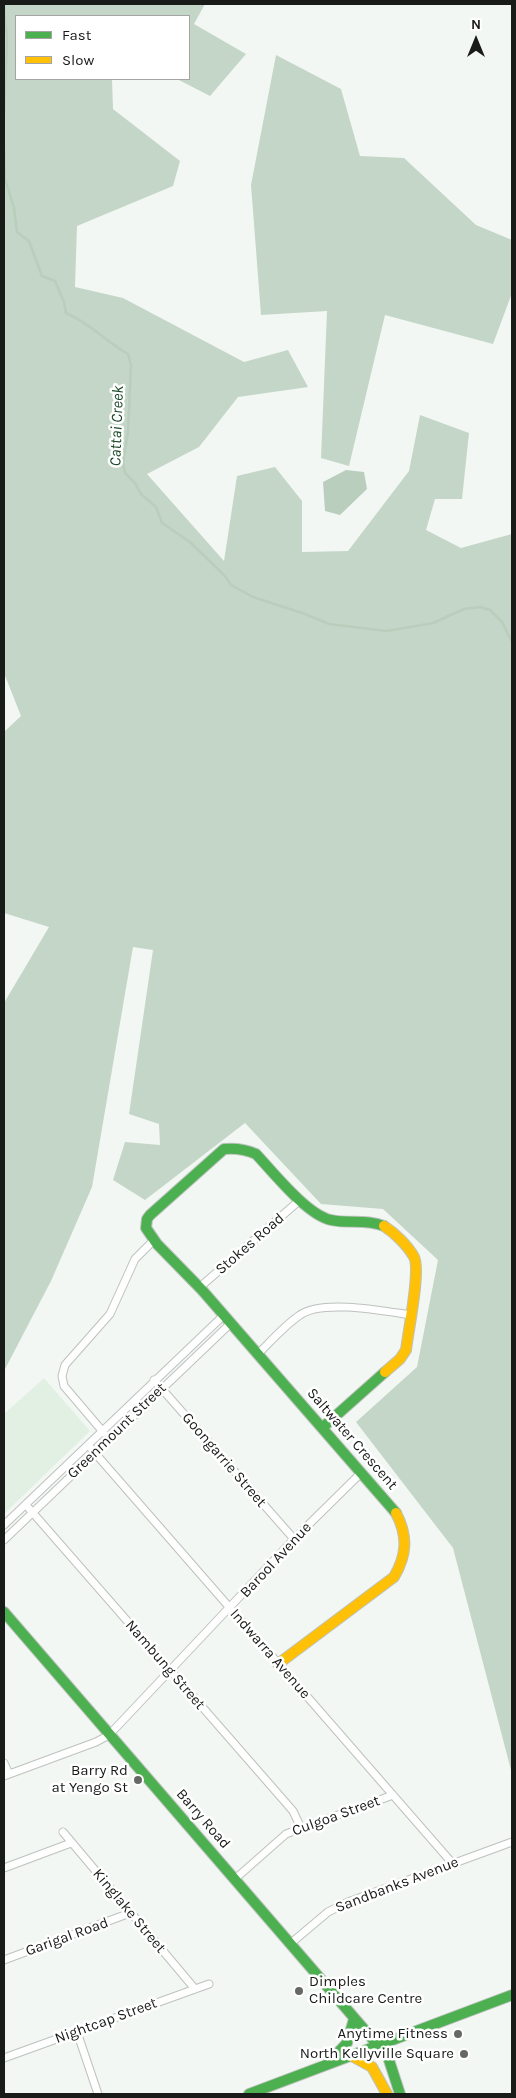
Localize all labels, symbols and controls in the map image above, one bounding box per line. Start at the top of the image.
legend [15,15,190,80]
north arrow [451,15,501,65]
text: N [471,16,481,33]
text: Fast [62,26,91,44]
text: Slow [62,51,94,69]
water label: Cattai Creek [106,385,128,467]
street label: Stokes Road [212,1209,288,1279]
street label: Greenmount Street [64,1379,170,1483]
street label: Saltwater Crescent [303,1384,401,1494]
street label: Goongarrie Street [178,1409,270,1511]
street label: Barool Avenue [237,1519,315,1601]
street label: Indwarra Avenue [226,1605,314,1703]
street label: Nambung Street [121,1617,209,1713]
place label: Barry Rd at Yengo St [52,1762,128,1797]
marker: Barry Rd at Yengo St [132,1774,144,1786]
street label: Barry Road [172,1785,234,1853]
street label: Culgoa Street [290,1792,382,1840]
street label: Sandbanks Avenue [333,1853,461,1917]
street label: Kinglake Street [89,1865,169,1957]
street label: Garigal Road [23,1914,111,1960]
place label: Dimples Childcare Centre [309,1973,422,2008]
marker: Dimples Childcare Centre [293,1985,305,1997]
street label: Nightcap Street [52,1994,160,2048]
place label: Anytime Fitness [337,2025,448,2043]
marker: Anytime Fitness [452,2028,464,2040]
place label: North Kellyville Square [300,2045,454,2063]
marker: North Kellyville Square [458,2048,470,2060]

